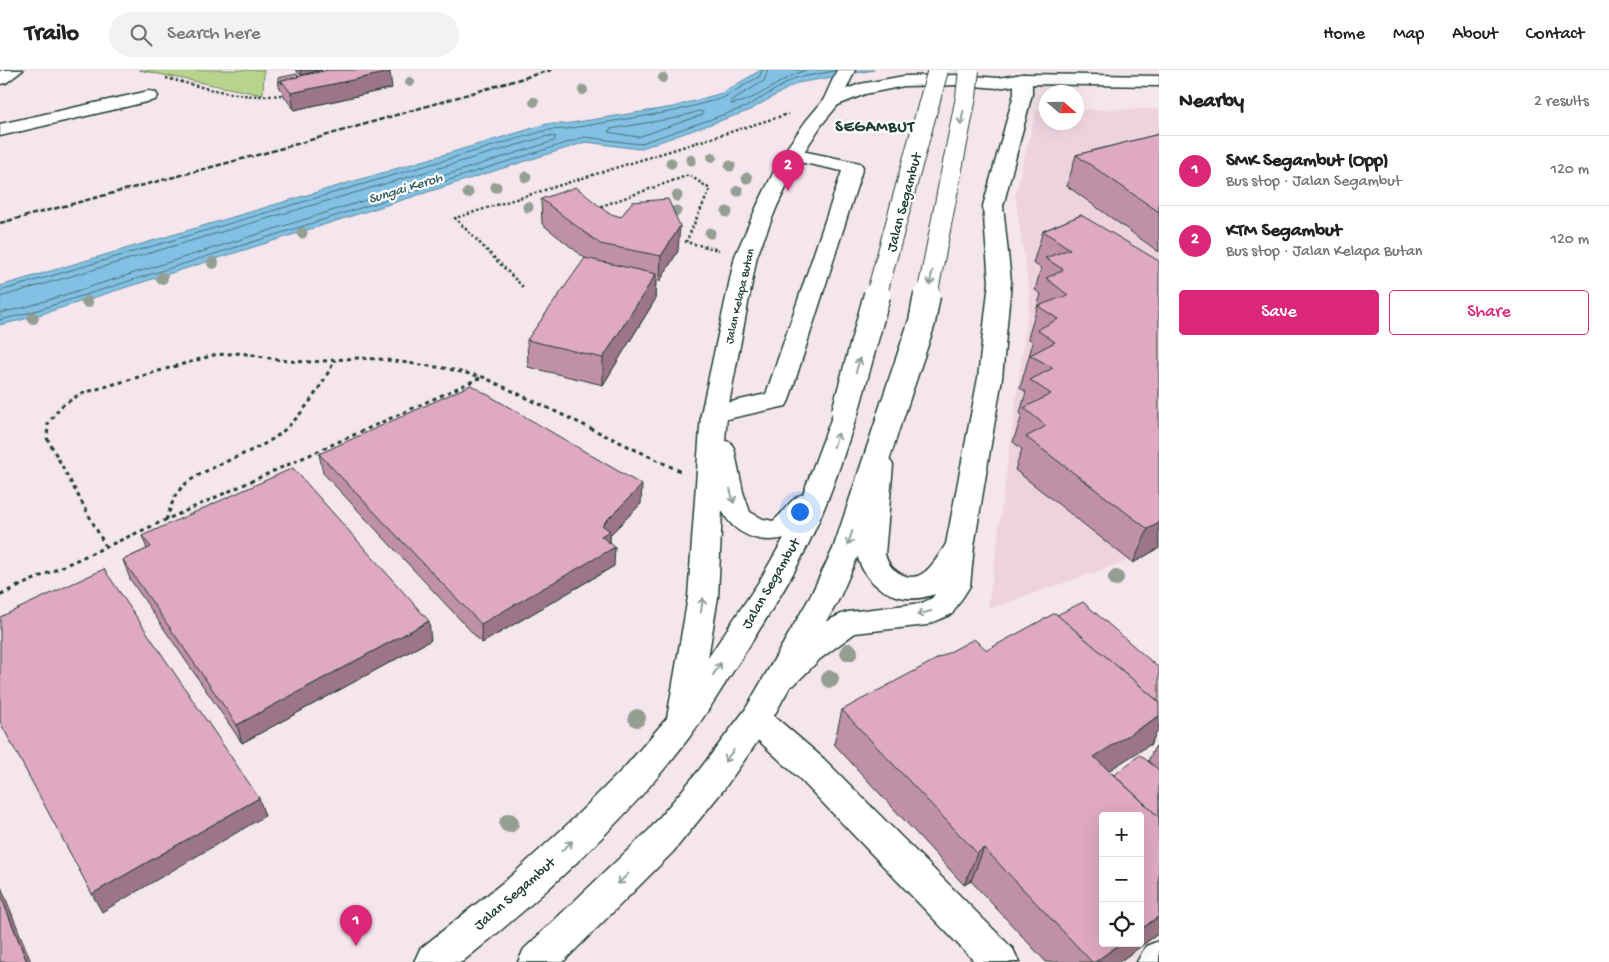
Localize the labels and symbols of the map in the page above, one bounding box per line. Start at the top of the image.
north arrow [1039,85,1084,130]
one-way arrow [957,110,967,126]
district label: SEGAMBUT [835,119,916,138]
street label: Jalan Segambut [883,149,927,254]
pin: 2 [772,150,804,191]
water label: Sungai Keroh [367,170,445,209]
street label: Jalan Kelapa Butan [723,247,759,345]
one-way arrow [926,269,935,285]
one-way arrow [854,357,864,373]
one-way arrow [831,433,841,449]
one-way arrow [728,488,738,504]
your location [787,499,813,525]
one-way arrow [845,530,854,545]
street label: Jalan Segambut [738,534,806,633]
one-way arrow [697,598,707,614]
one-way arrow [917,609,933,618]
one-way arrow [712,663,722,677]
one-way arrow [724,749,735,762]
one-way arrow [561,840,574,852]
street label: Jalan Segambut [471,853,561,935]
one-way arrow [617,873,630,885]
pin: 1 [340,905,372,946]

